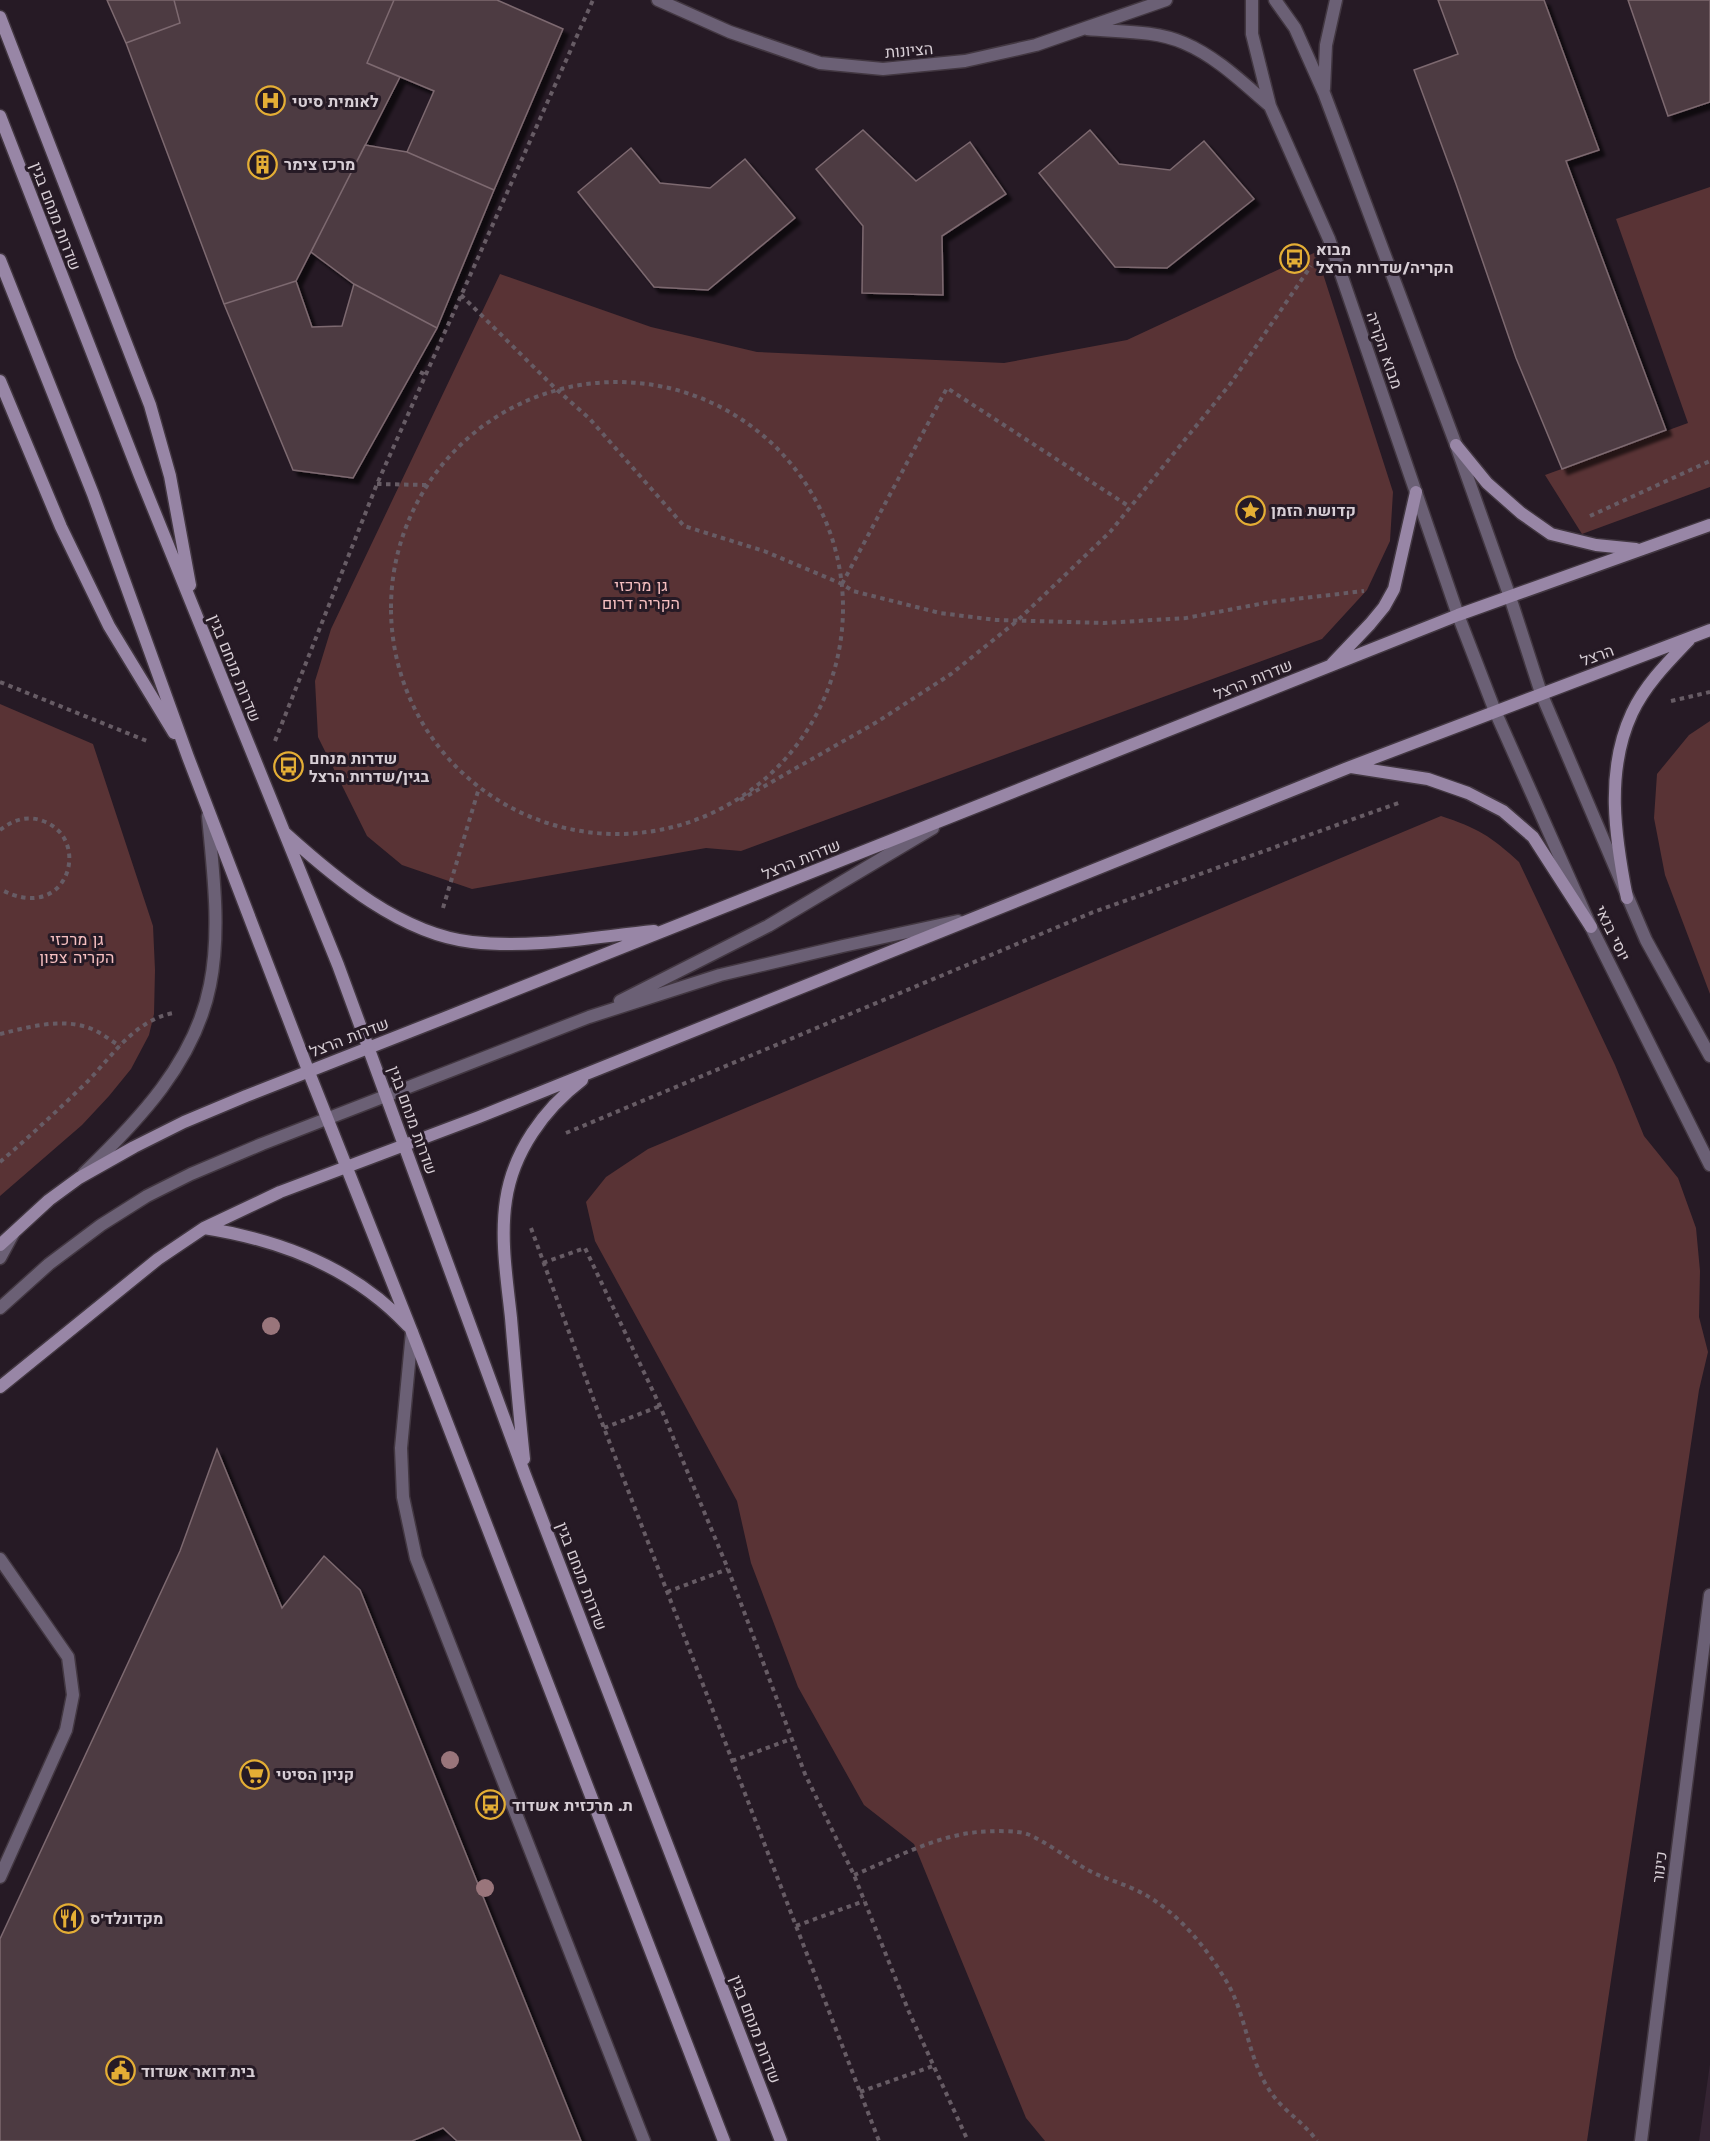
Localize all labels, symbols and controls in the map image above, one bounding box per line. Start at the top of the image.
street label: הציונות [884,39,934,62]
hospital icon: לאומית סיטי [255,85,287,117]
place label: לאומית סיטי [292,92,379,111]
building icon: מרכז צימר [247,148,279,180]
place label: מרכז צימר [284,155,355,174]
street label: שדרות מנחם בגין [26,159,85,273]
place label: מבוא הקריה/שדרות הרצל [1316,240,1454,277]
bus stop icon: מבוא הקריה/שדרות הרצל [1279,242,1311,274]
street label: מבוא הקריה [1362,309,1407,391]
place icon: קדושת הזמן [1234,494,1266,526]
place label: קדושת הזמן [1271,501,1356,520]
park label: גן מרכזי הקריה דרום [602,576,680,613]
street label: שדרות מנחם בגין [204,612,265,725]
street label: הרצל [1578,641,1616,670]
street label: שדרות הרצל [1211,655,1295,704]
place label: שדרות מנחם בגין/שדרות הרצל [309,749,430,786]
bus stop icon: שדרות מנחם בגין/שדרות הרצל [272,751,304,783]
street label: שדרות הרצל [759,835,843,884]
street label: יוסי בנאי [1591,902,1634,964]
park label: גן מרכזי הקריה צפון [40,930,115,967]
street label: שדרות הרצל [307,1014,391,1061]
street label: שדרות מנחם בגין [384,1063,441,1177]
street label: שדרות מנחם בגין [552,1519,611,1633]
supermarket icon: קניון הסיטי [239,1758,271,1790]
place label: קניון הסיטי [276,1765,354,1784]
bus stop icon: ת. מרכזית אשדוד [475,1789,507,1821]
place label: ת. מרכזית אשדוד [512,1796,633,1815]
street label: כינור [1648,1850,1671,1884]
restaurant icon: מקדונלד'ס [53,1902,85,1934]
place label: מקדונלד'ס [90,1909,163,1928]
street label: שדרות מנחם בגין [726,1972,785,2086]
public building icon: בית דואר אשדוד [104,2055,136,2087]
place label: בית דואר אשדוד [141,2062,255,2081]

